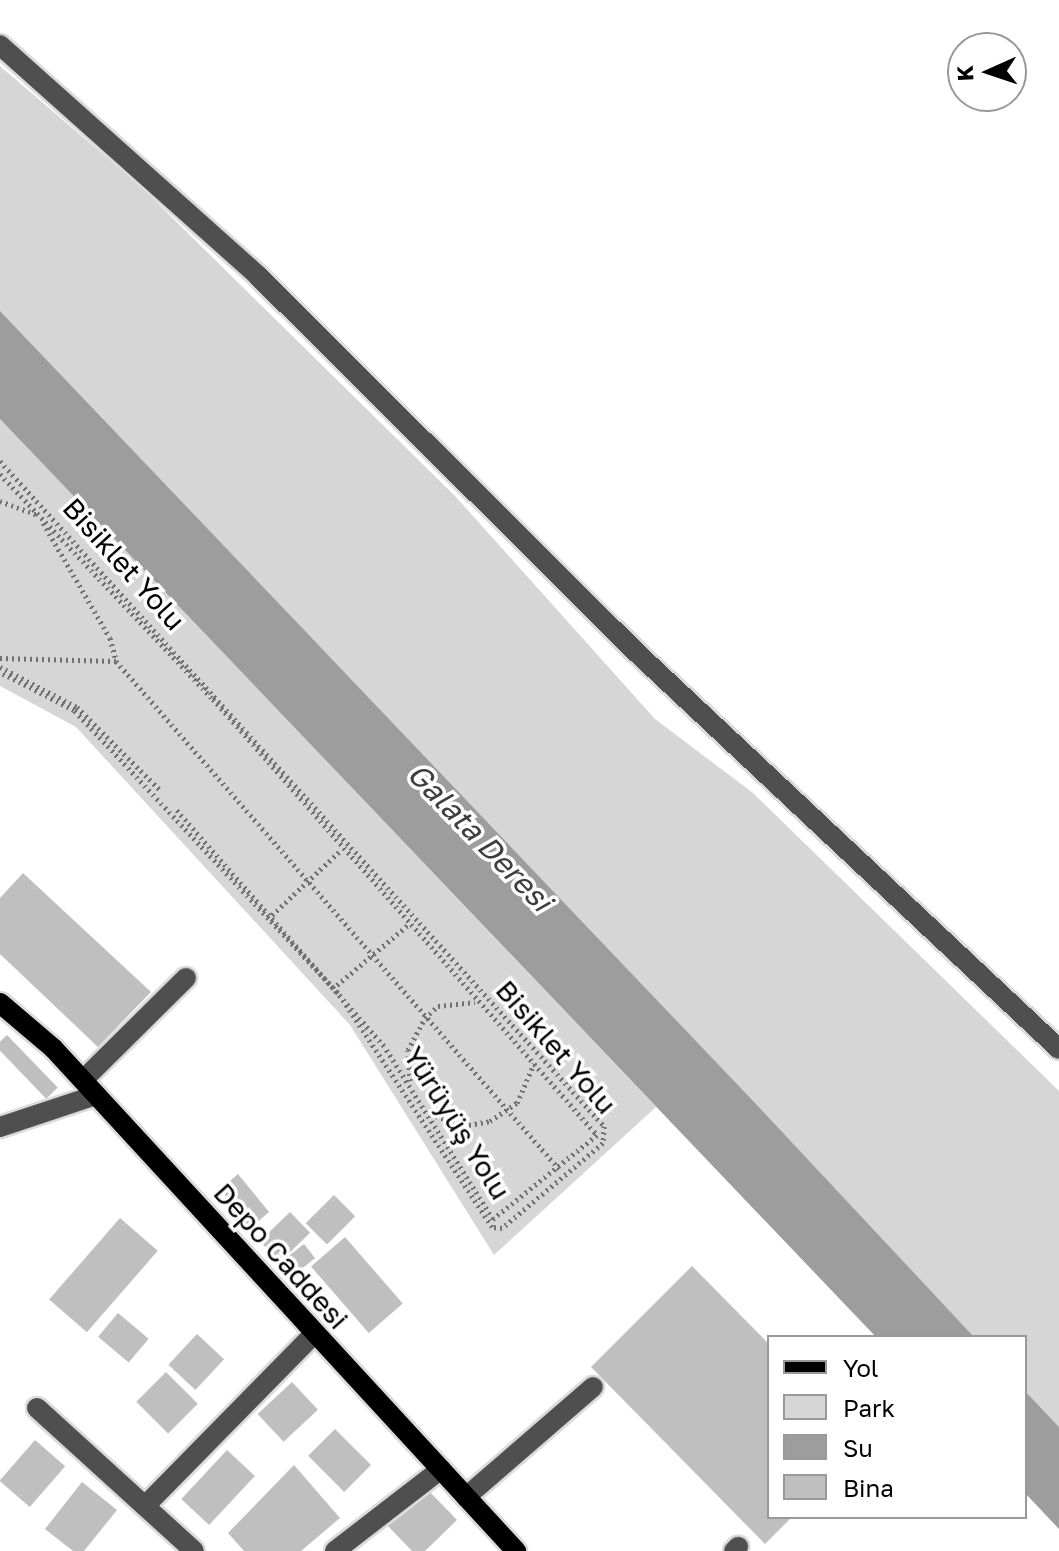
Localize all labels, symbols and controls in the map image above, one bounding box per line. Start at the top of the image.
north arrow [947,32,1027,112]
text: K [951,65,978,82]
street label: Bisiklet Yolu [56,491,192,637]
water label: Galata Deresi [400,755,560,919]
street label: Bisiklet Yolu [489,973,623,1121]
street label: Yürüyüş Yolu [397,1040,517,1206]
street label: Depo Caddesi [207,1176,355,1336]
legend [767,1335,1027,1519]
text: Yol [843,1353,879,1382]
text: Park [843,1393,895,1422]
text: Su [843,1433,873,1462]
text: Bina [843,1473,894,1502]

